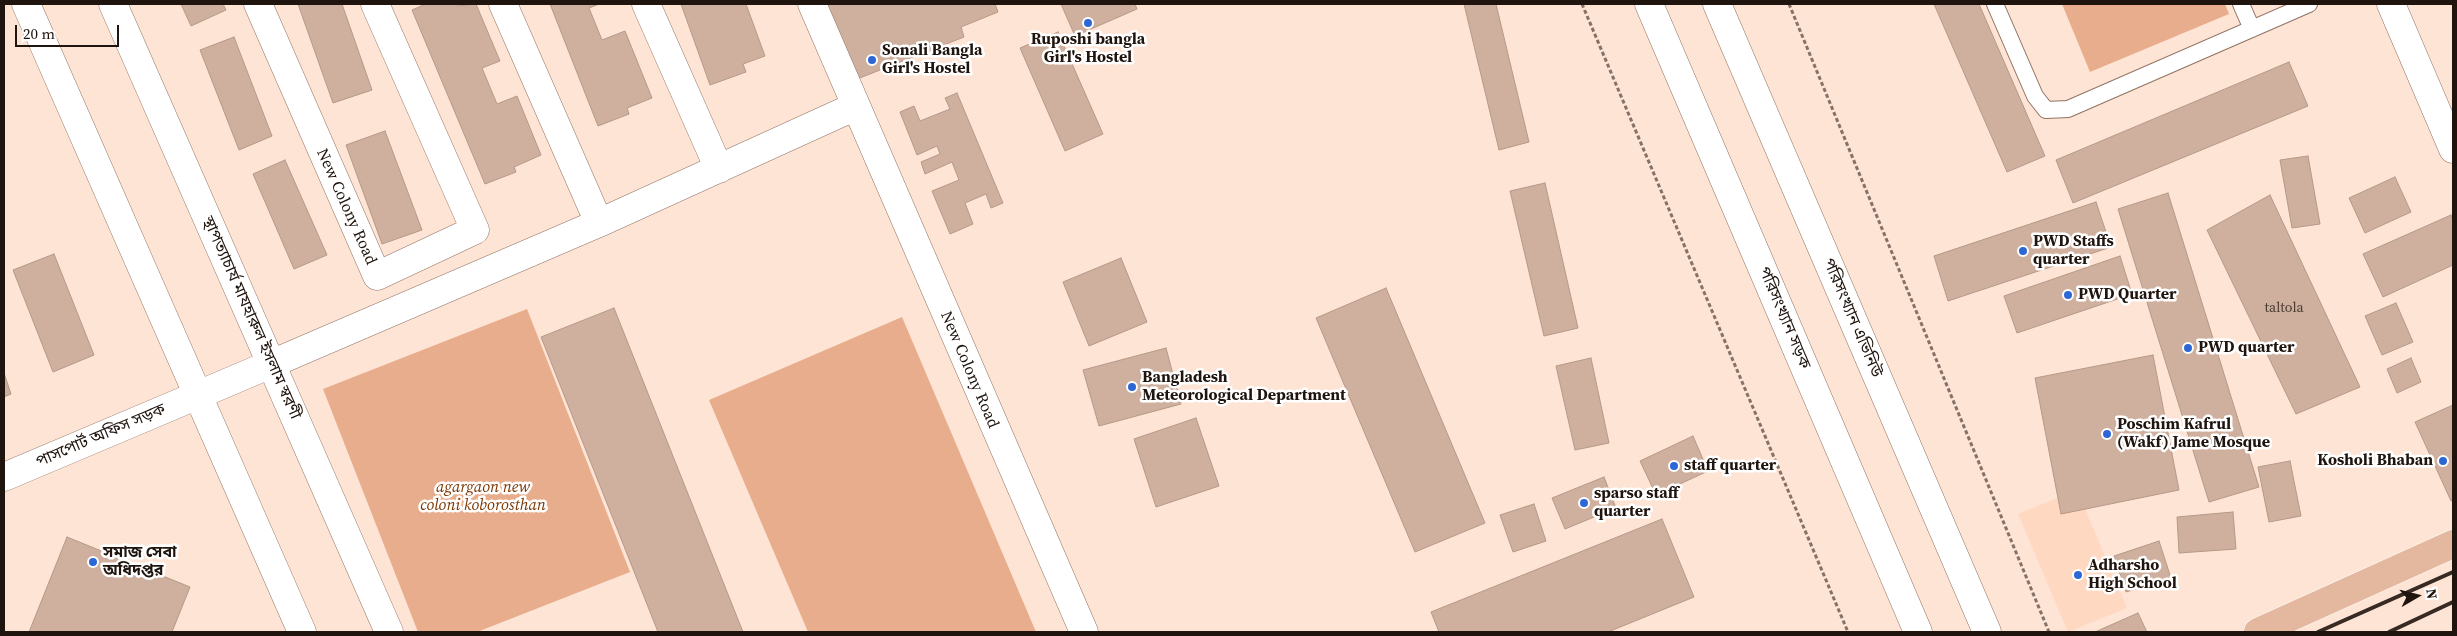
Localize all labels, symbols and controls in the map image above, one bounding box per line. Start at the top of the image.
scale bar [18,15,121,47]
marker: Ruposhi bangla Girl's Hostel [1082,17,1094,29]
text: 20 m [23,23,55,44]
place label: Ruposhi bangla Girl's Hostel [1031,30,1145,68]
place label: Sonali Bangla Girl's Hostel [882,41,982,79]
marker: Sonali Bangla Girl's Hostel [866,54,878,66]
street label: New Colony Road [312,146,380,268]
street label: স্থাপত্যাচার্য মাযহারুল ইসলাম স্বরণী [198,214,304,422]
place label: PWD Staffs quarter [2033,232,2114,270]
marker: PWD Staffs quarter [2017,245,2029,257]
street label: পরিসংখ্যান এভিনিউ [1818,256,1886,380]
street label: পরিসংখ্যান সড়ক [1754,264,1814,372]
place label: PWD Quarter [2078,285,2176,305]
marker: PWD Quarter [2062,289,2074,301]
house number: taltola [2264,300,2304,316]
street label: New Colony Road [936,309,1002,431]
place label: PWD quarter [2198,338,2294,358]
marker: PWD quarter [2182,342,2194,354]
place label: Bangladesh Meteorological Department [1142,368,1346,406]
marker: Bangladesh Meteorological Department [1126,381,1138,393]
street label: পাসপোর্ট অফিস সড়ক [33,400,169,472]
place label: Poschim Kafrul (Wakf) Jame Mosque [2117,415,2270,453]
marker: Poschim Kafrul (Wakf) Jame Mosque [2101,428,2113,440]
place label: Kosholi Bhaban [2317,451,2433,471]
marker: Kosholi Bhaban [2437,455,2449,467]
place label: staff quarter [1684,456,1776,476]
marker: staff quarter [1668,460,1680,472]
park label: agargaon new coloni koborosthan [420,478,546,516]
place label: sparso staff quarter [1594,484,1679,522]
marker: sparso staff quarter [1578,497,1590,509]
place label: সমাজ সেবা অধিদপ্তর [103,543,177,581]
marker: সমাজ সেবা অধিদপ্তর [87,556,99,568]
place label: Adharsho High School [2088,556,2177,594]
marker: Adharsho High School [2072,569,2084,581]
north arrow [2392,571,2442,621]
text: N [2421,587,2442,600]

